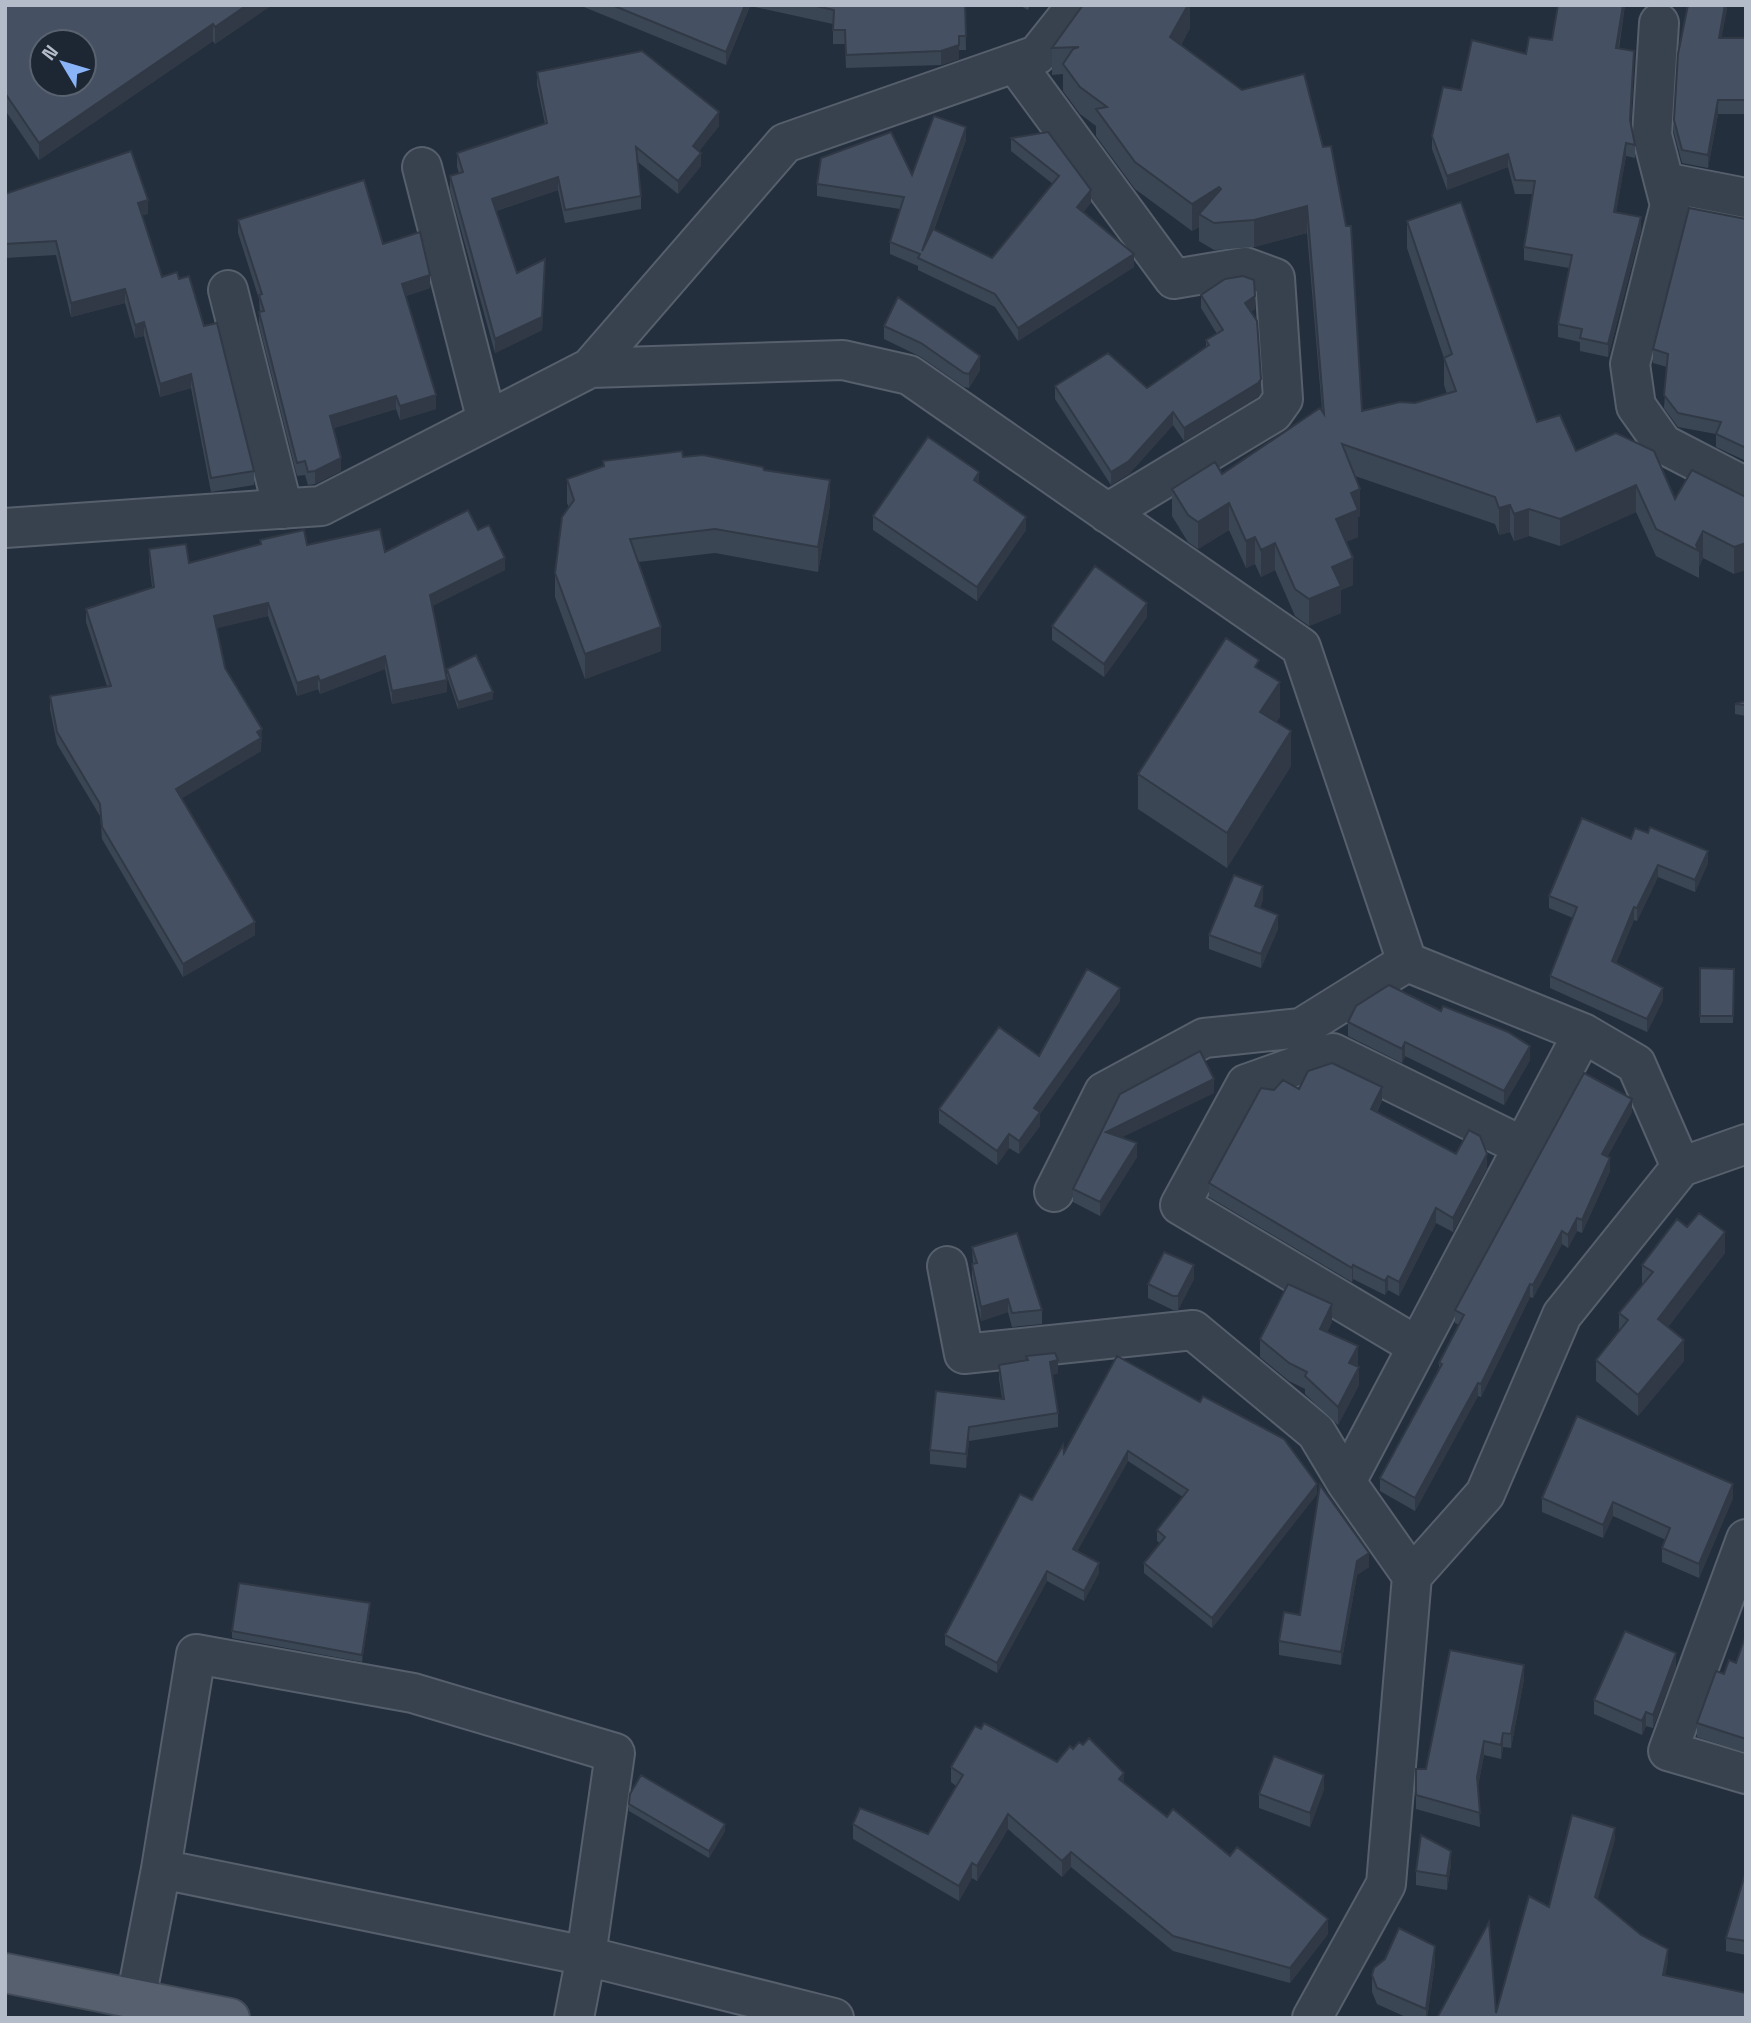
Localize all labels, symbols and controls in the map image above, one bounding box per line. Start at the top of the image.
north arrow [28,28,98,98]
text: N [36,40,64,66]

